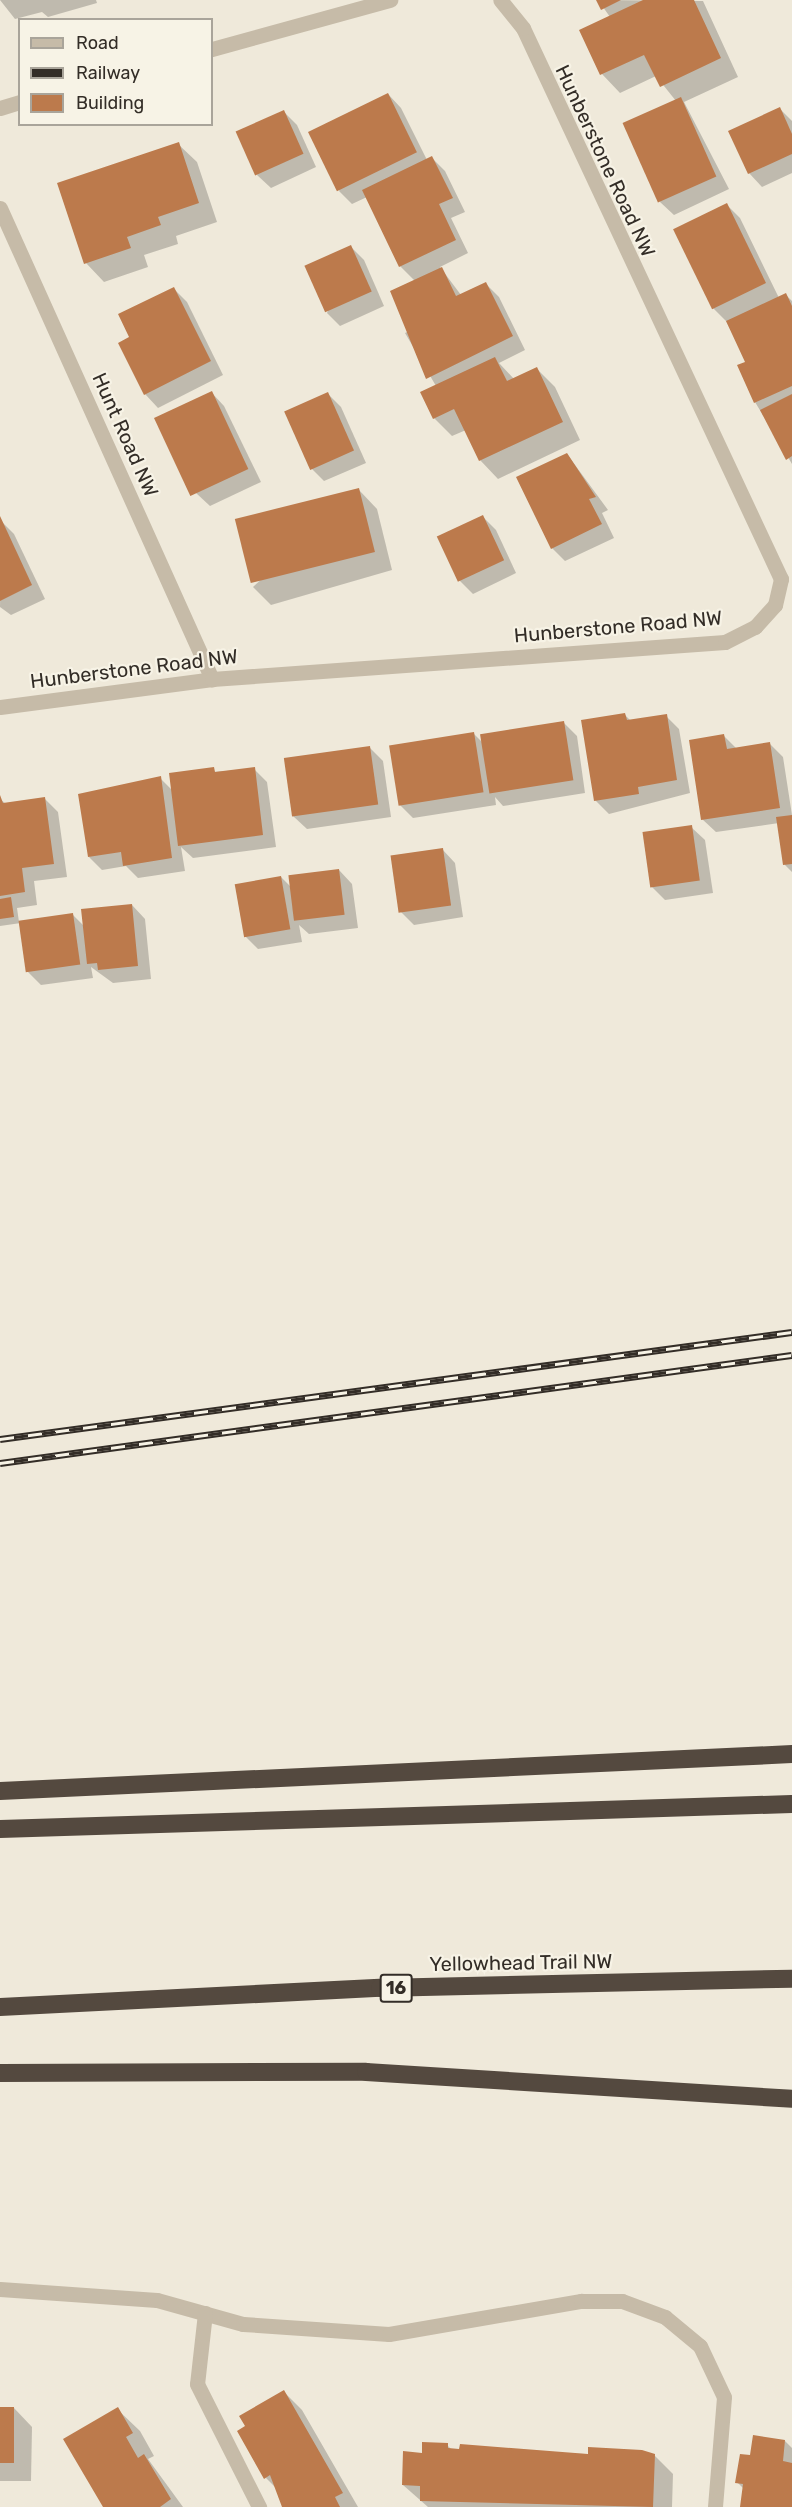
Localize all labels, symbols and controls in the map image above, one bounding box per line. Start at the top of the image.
legend [18,18,213,126]
text: Road [76,32,119,54]
street label: Hunberstone Road NW [550,61,660,261]
text: Railway [76,62,140,84]
text: Building [76,92,144,114]
street label: Hunt Road NW [87,369,163,501]
street label: Hunberstone Road NW [513,606,723,648]
street label: Hunberstone Road NW [29,644,239,694]
street label: Yellowhead Trail NW [429,1949,613,1977]
road number: 16 [380,1973,412,2003]

